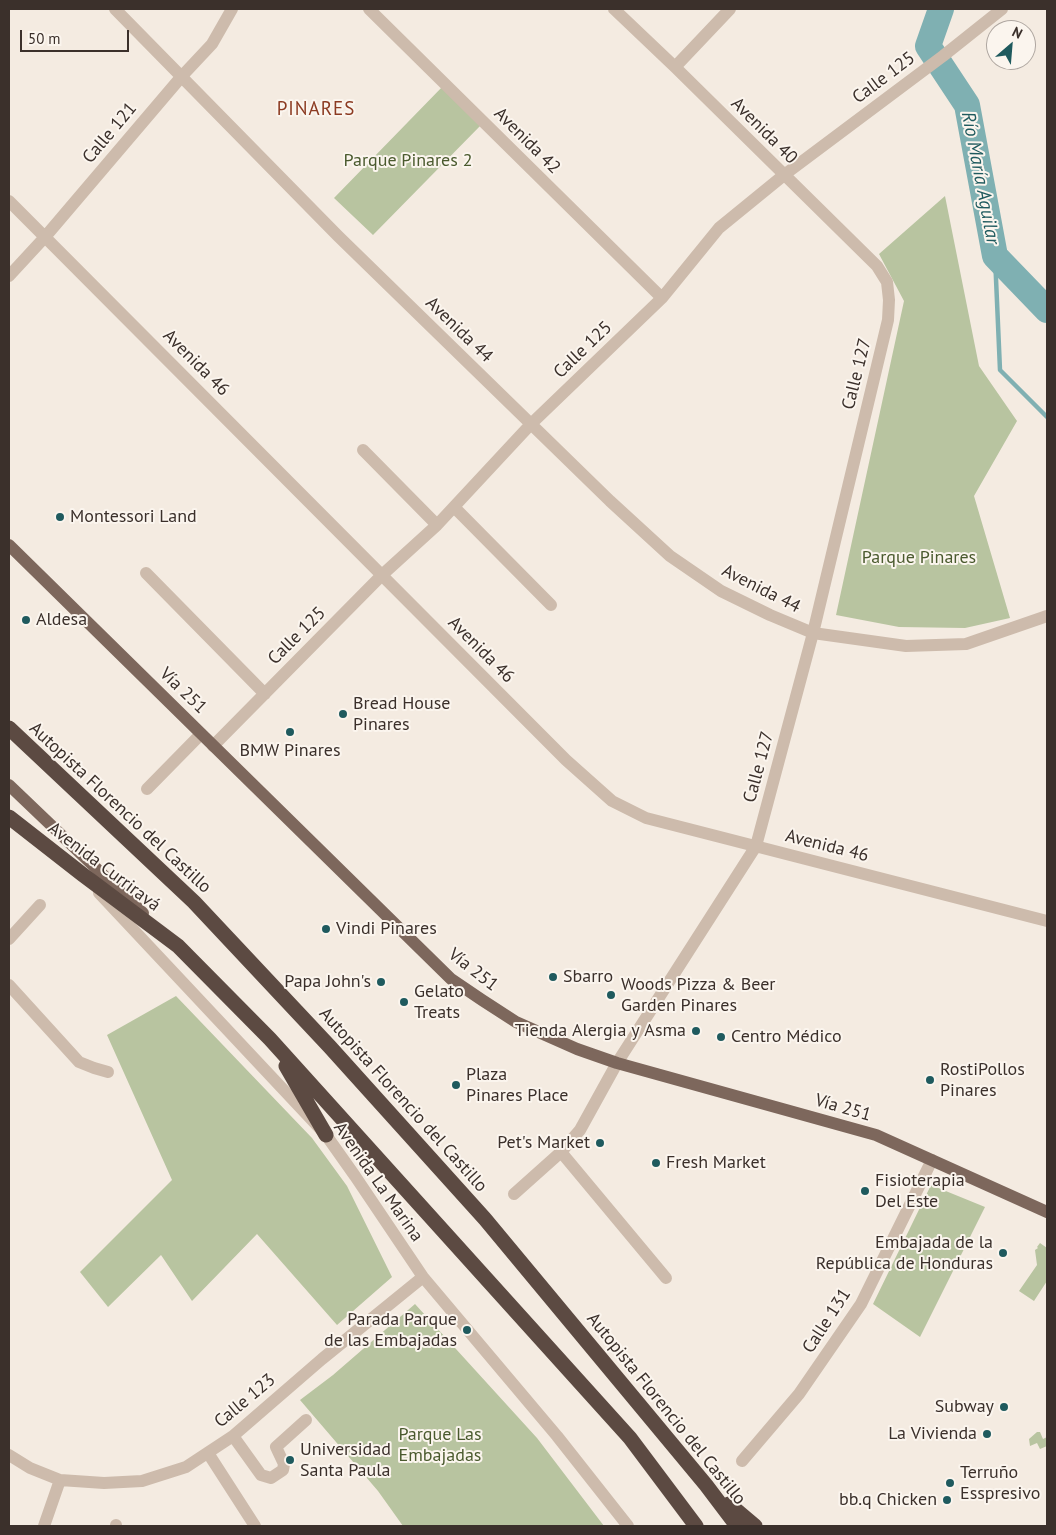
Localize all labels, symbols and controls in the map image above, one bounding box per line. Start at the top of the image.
scale bar [22,20,131,52]
north arrow [986,20,1036,70]
text: N [1009,22,1026,43]
text: 50 m [28,29,61,48]
street label: Calle 125 [848,47,920,109]
street label: Avenida 40 [726,93,802,169]
street label: Calle 121 [78,98,142,168]
district label: PINARES [276,99,356,121]
street label: Avenida 42 [489,103,565,179]
water label: Río María Aguilar [956,110,1004,246]
park label: Parque Pinares 2 [344,150,472,172]
street label: Avenida 44 [421,293,497,367]
street label: Calle 125 [549,317,617,383]
street label: Avenida 46 [158,325,234,401]
street label: Calle 127 [838,336,876,412]
place label: Montessori Land [70,506,197,528]
marker: Montessori Land [54,511,66,523]
park label: Parque Pinares [862,547,976,569]
street label: Avenida 44 [718,560,804,618]
street label: Calle 125 [264,603,330,669]
place label: Aldesa [36,609,87,631]
street label: Avenida 46 [443,612,519,688]
marker: Aldesa [20,614,32,626]
street label: Vía 251 [155,663,211,719]
place label: Bread House Pinares [353,693,450,736]
marker: Bread House Pinares [337,708,349,720]
street label: Autopista Florencio del Castillo [25,718,215,898]
marker: BMW Pinares [284,726,296,738]
street label: Calle 127 [739,729,779,805]
place label: BMW Pinares [240,740,340,762]
street label: Avenida Curriravá [44,818,164,916]
street label: Avenida 46 [783,825,871,867]
place label: Vindi Pinares [336,918,437,940]
marker: Vindi Pinares [320,923,332,935]
street label: Vía 251 [444,944,502,996]
place label: Sbarro [563,966,613,988]
place label: Papa John's [284,971,371,993]
marker: Sbarro [547,971,559,983]
place label: Woods Pizza & Beer Garden Pinares [621,974,775,1016]
marker: Papa John's [375,976,387,988]
place label: Gelato Treats [414,981,464,1024]
marker: Woods Pizza & Beer Garden Pinares [605,989,617,1001]
marker: Gelato Treats [398,996,410,1008]
street label: Autopista Florencio del Castillo [314,1003,492,1197]
place label: Tienda Alergia y Asma [515,1020,686,1042]
marker: Tienda Alergia y Asma [690,1025,702,1037]
place label: Centro Médico [731,1026,842,1048]
marker: Centro Médico [715,1031,727,1043]
place label: RostiPollos Pinares [940,1059,1025,1102]
place label: Plaza Pinares Place [466,1064,568,1106]
marker: RostiPollos Pinares [924,1074,936,1086]
marker: Plaza Pinares Place [450,1079,462,1091]
street label: Vía 251 [812,1090,874,1126]
street label: Avenida La Marina [329,1118,427,1246]
place label: Pet's Market [497,1132,590,1154]
marker: Pet's Market [594,1137,606,1149]
place label: Fresh Market [666,1152,766,1174]
marker: Fresh Market [650,1157,662,1169]
place label: Fisioterapia Del Este [875,1170,965,1212]
marker: Fisioterapia Del Este [859,1185,871,1197]
place label: Embajada de la República de Honduras [816,1232,993,1274]
marker: Embajada de la República de Honduras [997,1247,1009,1259]
street label: Calle 131 [798,1285,856,1357]
place label: Parada Parque de las Embajadas [324,1309,457,1352]
street label: Autopista Florencio del Castillo [582,1309,750,1509]
marker: Parada Parque de las Embajadas [461,1324,473,1336]
street label: Calle 123 [210,1369,280,1433]
place label: Subway [935,1396,994,1418]
marker: Subway [998,1401,1010,1413]
place label: La Vivienda [888,1423,977,1445]
park label: Parque Las Embajadas [398,1424,482,1466]
marker: La Vivienda [981,1428,993,1440]
place label: Universidad Santa Paula [300,1439,391,1482]
marker: Universidad Santa Paula [284,1454,296,1466]
place label: Terruño Esspresivo [960,1462,1040,1505]
marker: Terruño Esspresivo [944,1477,956,1489]
place label: bb.q Chicken [839,1489,937,1511]
marker: bb.q Chicken [941,1494,953,1506]

